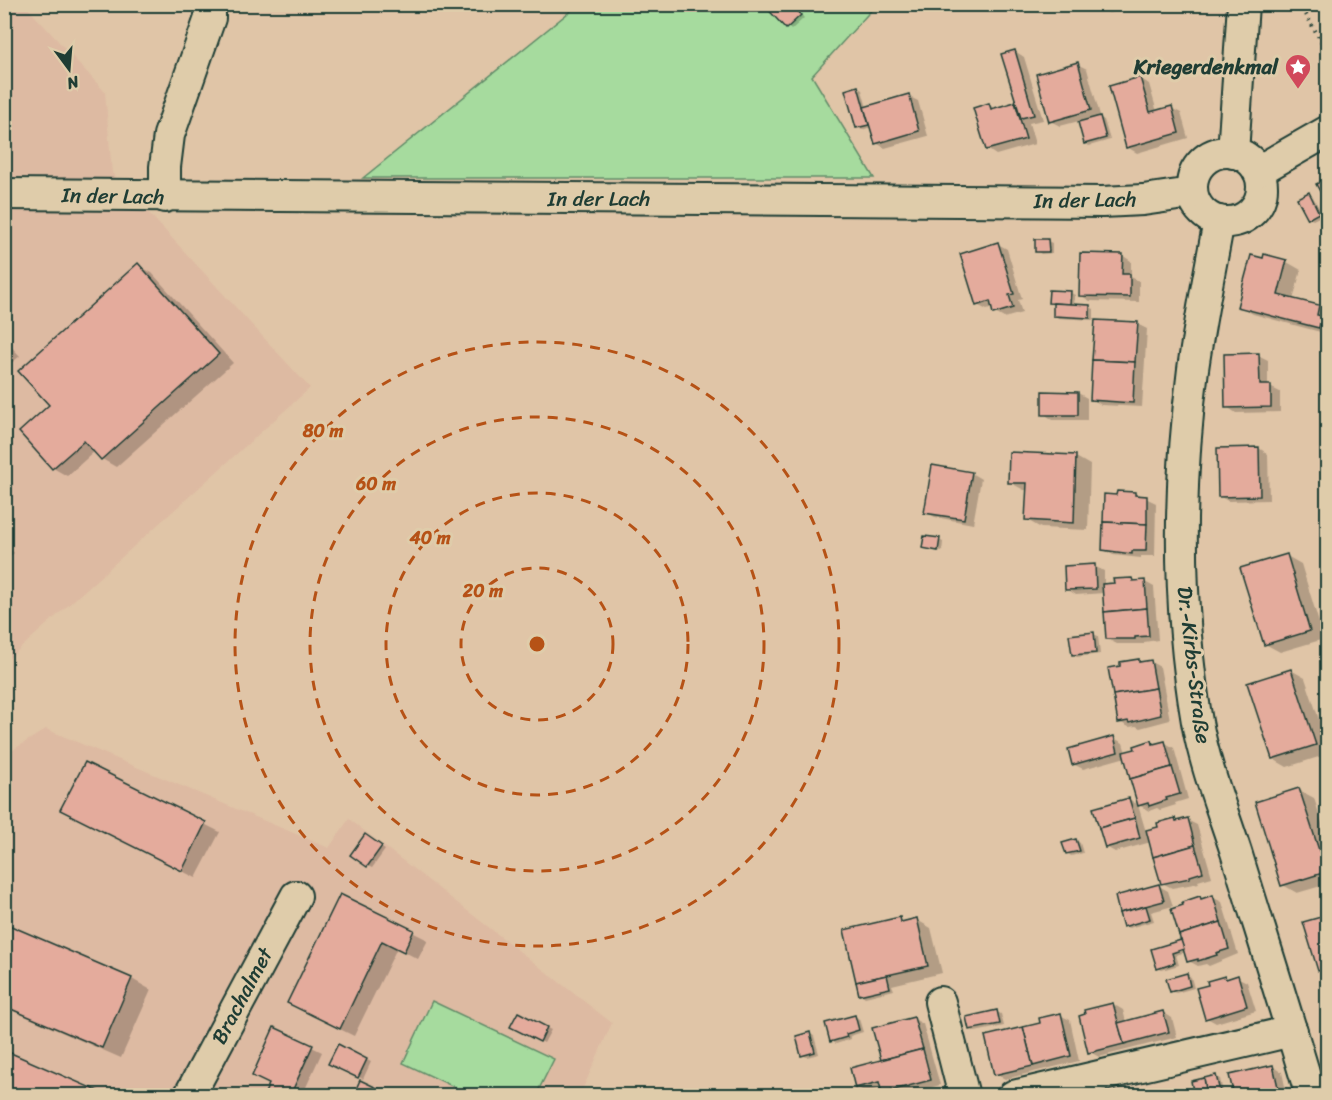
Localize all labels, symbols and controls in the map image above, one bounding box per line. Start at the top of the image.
north arrow [39,39,99,99]
place label: Kriegerdenkmal [1133,48,1279,86]
place icon: Kriegerdenkmal [1283,52,1313,90]
text: N [63,67,83,99]
street label: In der Lach [60,176,165,216]
street label: In der Lach [547,180,650,218]
street label: In der Lach [1032,180,1137,220]
text: 80 m [302,415,344,447]
text: 60 m [355,468,396,500]
text: 40 m [408,522,451,554]
text: 20 m [462,575,503,607]
street label: Dr.-Kirbs-Straße [1166,584,1223,746]
centre of rings [527,634,547,654]
street label: Brachalmet [201,939,284,1051]

